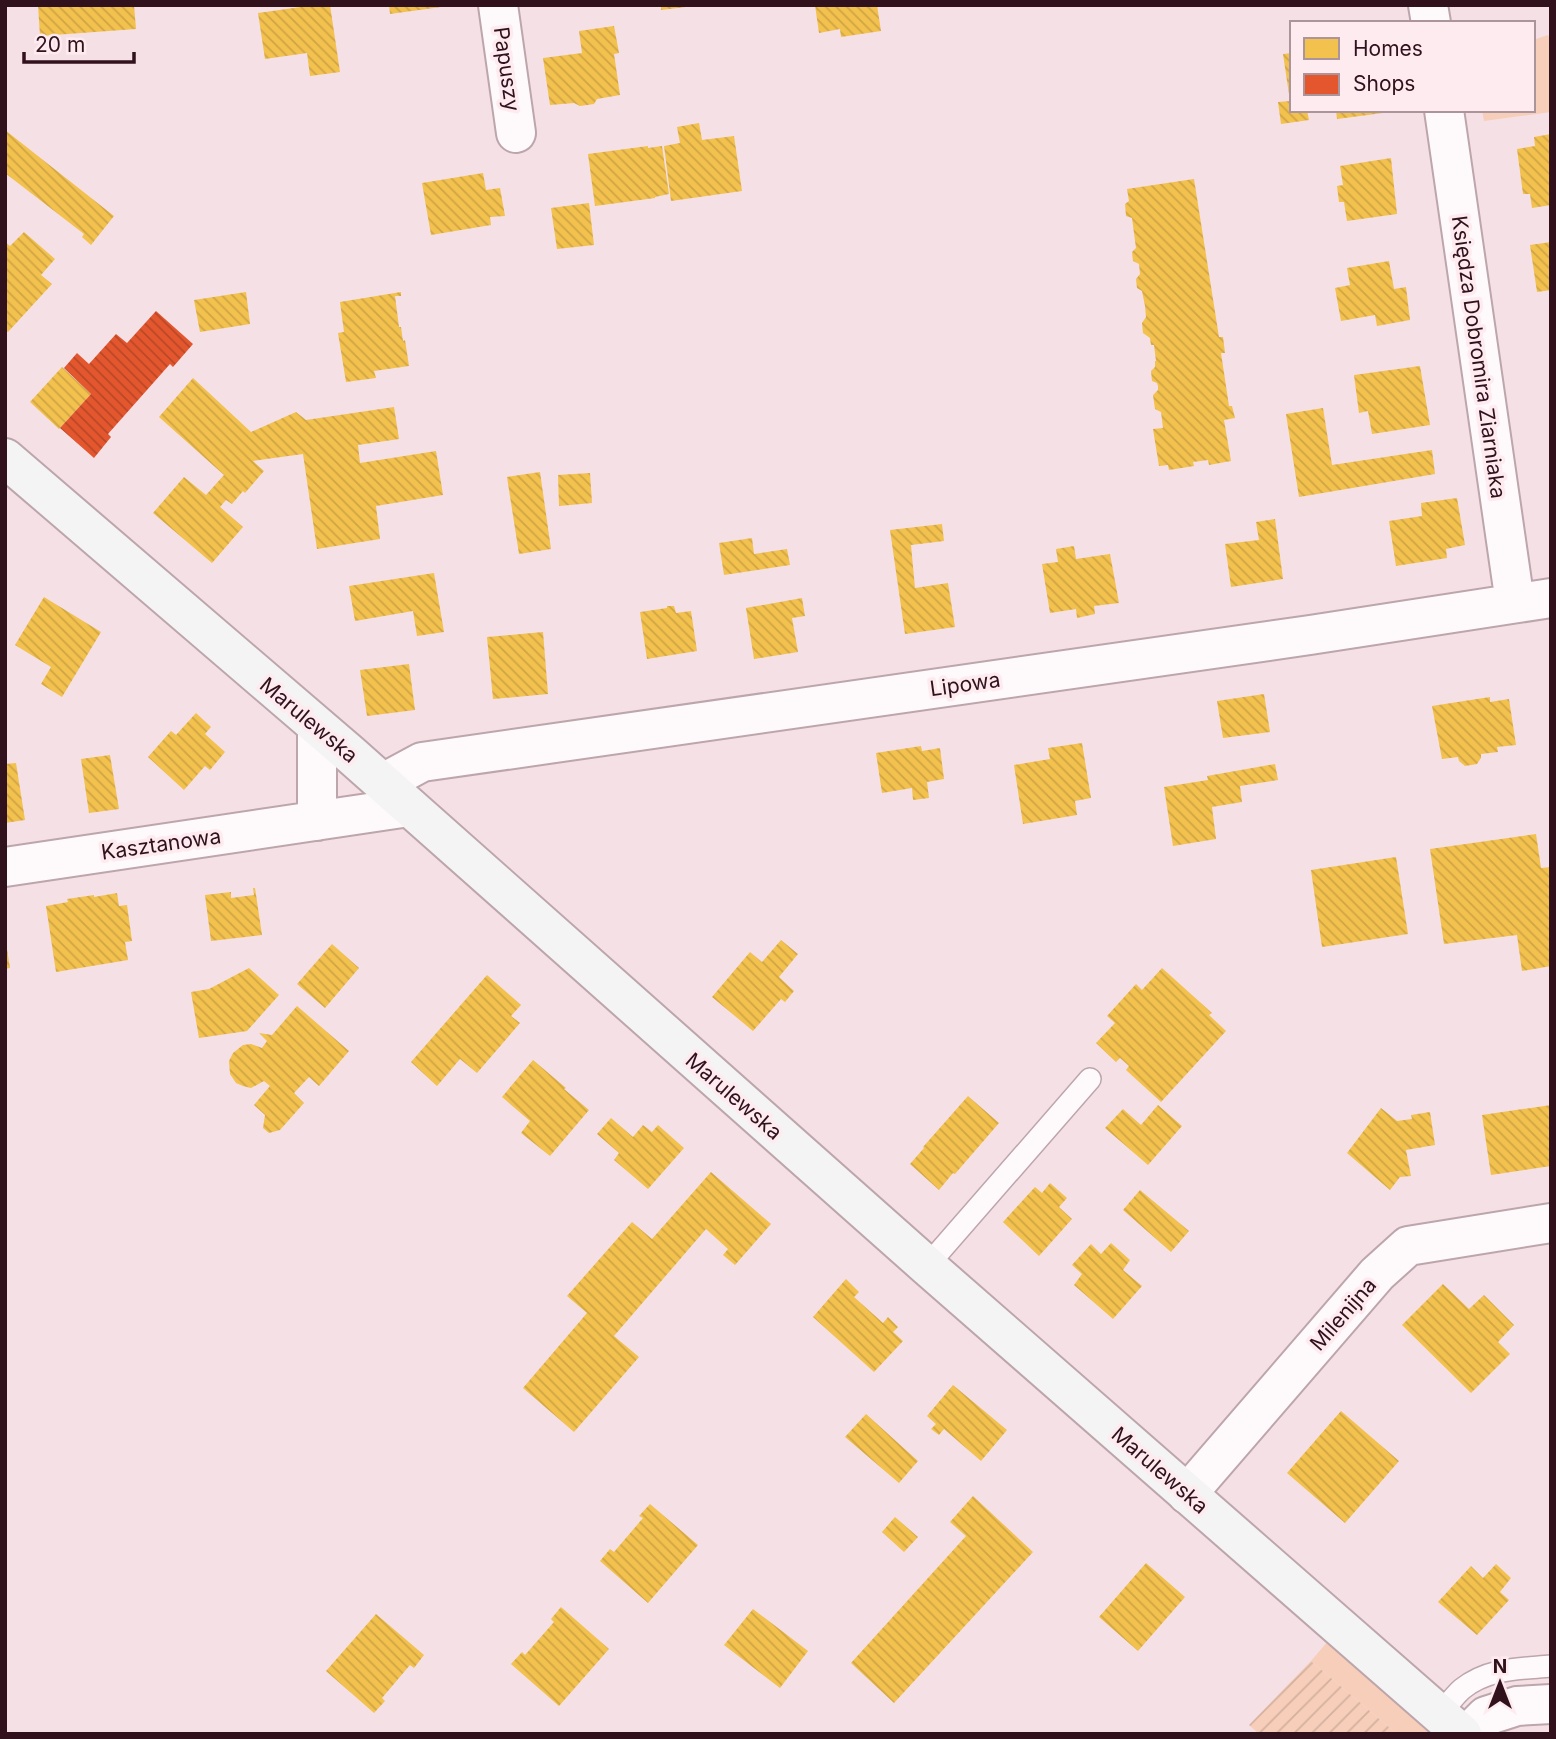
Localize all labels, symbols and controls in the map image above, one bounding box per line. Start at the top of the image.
scale bar [24,21,135,65]
legend [1290,21,1535,112]
street label: Papuszy [489,25,525,113]
text: 20 m [35,32,85,57]
text: Homes [1353,36,1423,61]
text: Shops [1353,71,1415,96]
street label: Księdza Dobromira Ziarniaka [1447,214,1511,500]
street label: Lipowa [928,667,1002,701]
street label: Marulewska [255,672,363,768]
street label: Kasztanowa [99,823,223,865]
street label: Marulewska [681,1047,787,1145]
street label: Milenijna [1305,1273,1381,1355]
street label: Marulewska [1107,1421,1213,1519]
north arrow [1465,1648,1535,1718]
text: N [1493,1655,1507,1678]

